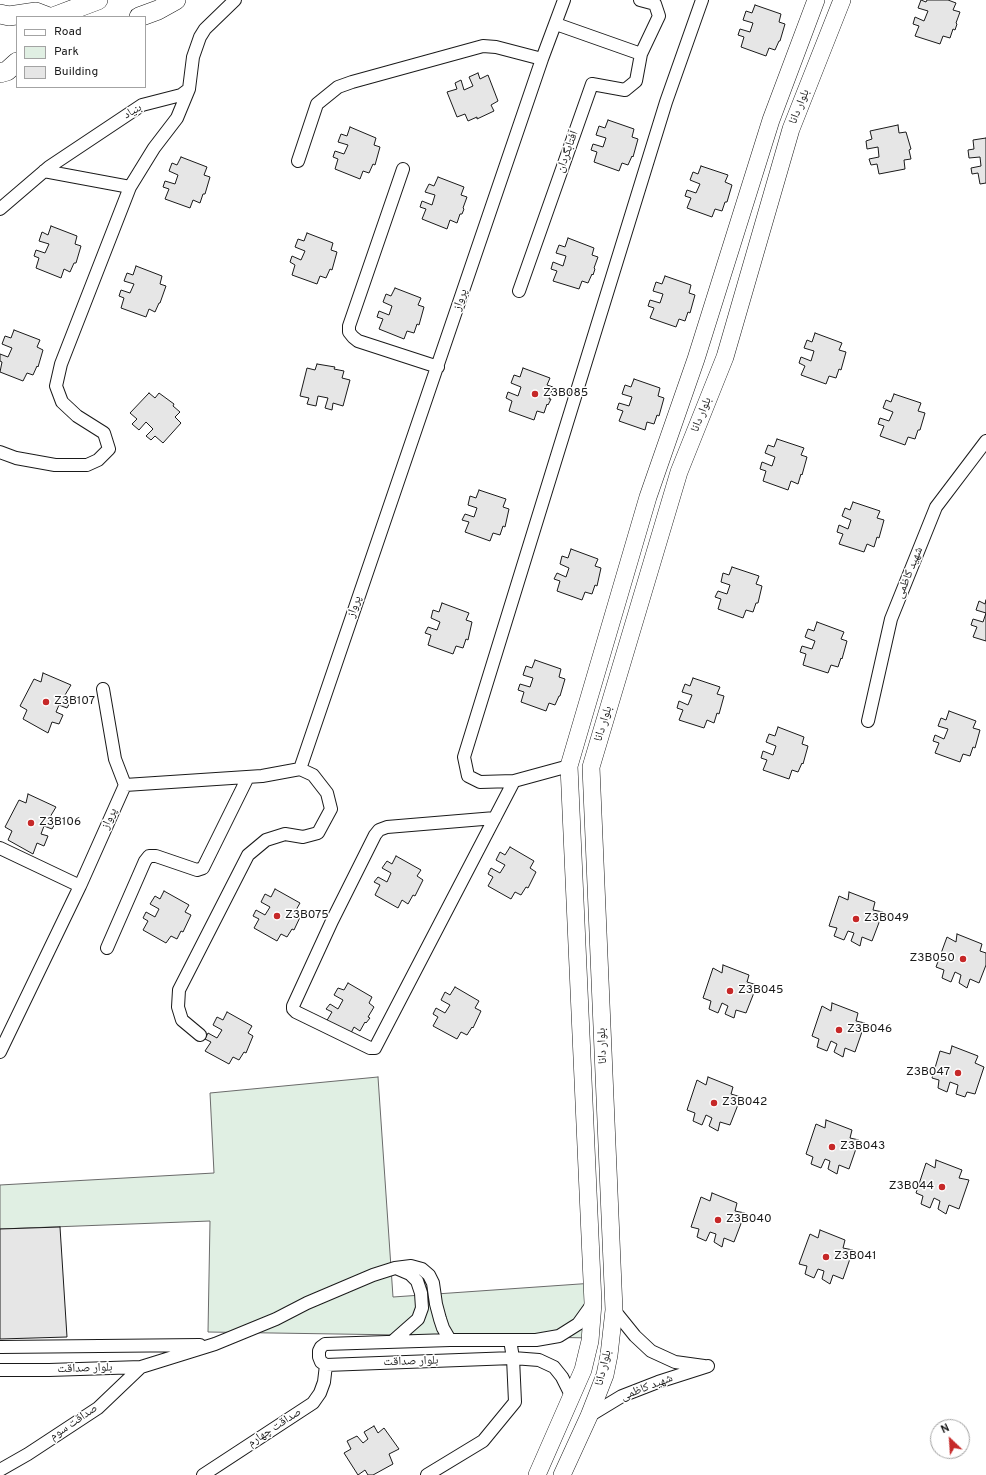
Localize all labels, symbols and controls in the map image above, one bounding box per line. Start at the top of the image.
legend [16,16,146,88]
text: Road [54,24,82,40]
text: Park [54,44,79,60]
text: Building [54,64,98,80]
street label: بلوار دانا [787,87,813,127]
street label: بنیاد [121,101,145,123]
street label: آفتابگردان [554,129,582,175]
street label: پرواز [451,287,471,313]
place label: Z3B085 [543,387,588,401]
marker: Z3B085 [530,389,540,399]
street label: بلوار دانا [689,395,715,435]
street label: شهید کاظمی [893,545,927,601]
street label: پرواز [345,594,365,620]
place label: Z3B107 [54,695,95,709]
marker: Z3B107 [41,697,51,707]
street label: بلوار دانا [592,705,616,743]
street label: پرواز [99,806,121,832]
place label: Z3B106 [39,816,81,830]
marker: Z3B106 [26,818,36,828]
place label: Z3B075 [285,909,329,923]
marker: Z3B075 [272,911,282,921]
place label: Z3B049 [864,912,909,926]
marker: Z3B049 [851,914,861,924]
place label: Z3B050 [909,952,955,966]
marker: Z3B050 [958,954,968,964]
place label: Z3B045 [738,984,783,998]
marker: Z3B045 [725,986,735,996]
place label: Z3B046 [847,1023,892,1037]
marker: Z3B046 [834,1025,844,1035]
street label: بلوار دانا [595,1028,611,1064]
place label: Z3B047 [906,1066,950,1080]
marker: Z3B047 [953,1068,963,1078]
place label: Z3B042 [722,1096,767,1110]
marker: Z3B042 [709,1098,719,1108]
place label: Z3B043 [840,1140,885,1154]
marker: Z3B043 [827,1142,837,1152]
place label: Z3B044 [889,1180,934,1194]
marker: Z3B044 [937,1182,947,1192]
place label: Z3B040 [726,1213,772,1227]
marker: Z3B040 [713,1215,723,1225]
place label: Z3B041 [834,1250,876,1264]
marker: Z3B041 [821,1252,831,1262]
street label: بلوار دانا [593,1349,615,1387]
street label: بلوار صداقت [383,1354,439,1370]
street label: بلوار صداقت [57,1361,113,1377]
street label: شهید کاظمی [619,1372,675,1404]
street label: صداقت سوم [47,1402,101,1444]
street label: صداقت چهارم [245,1405,305,1451]
north arrow [930,1419,970,1459]
text: N [939,1421,952,1437]

